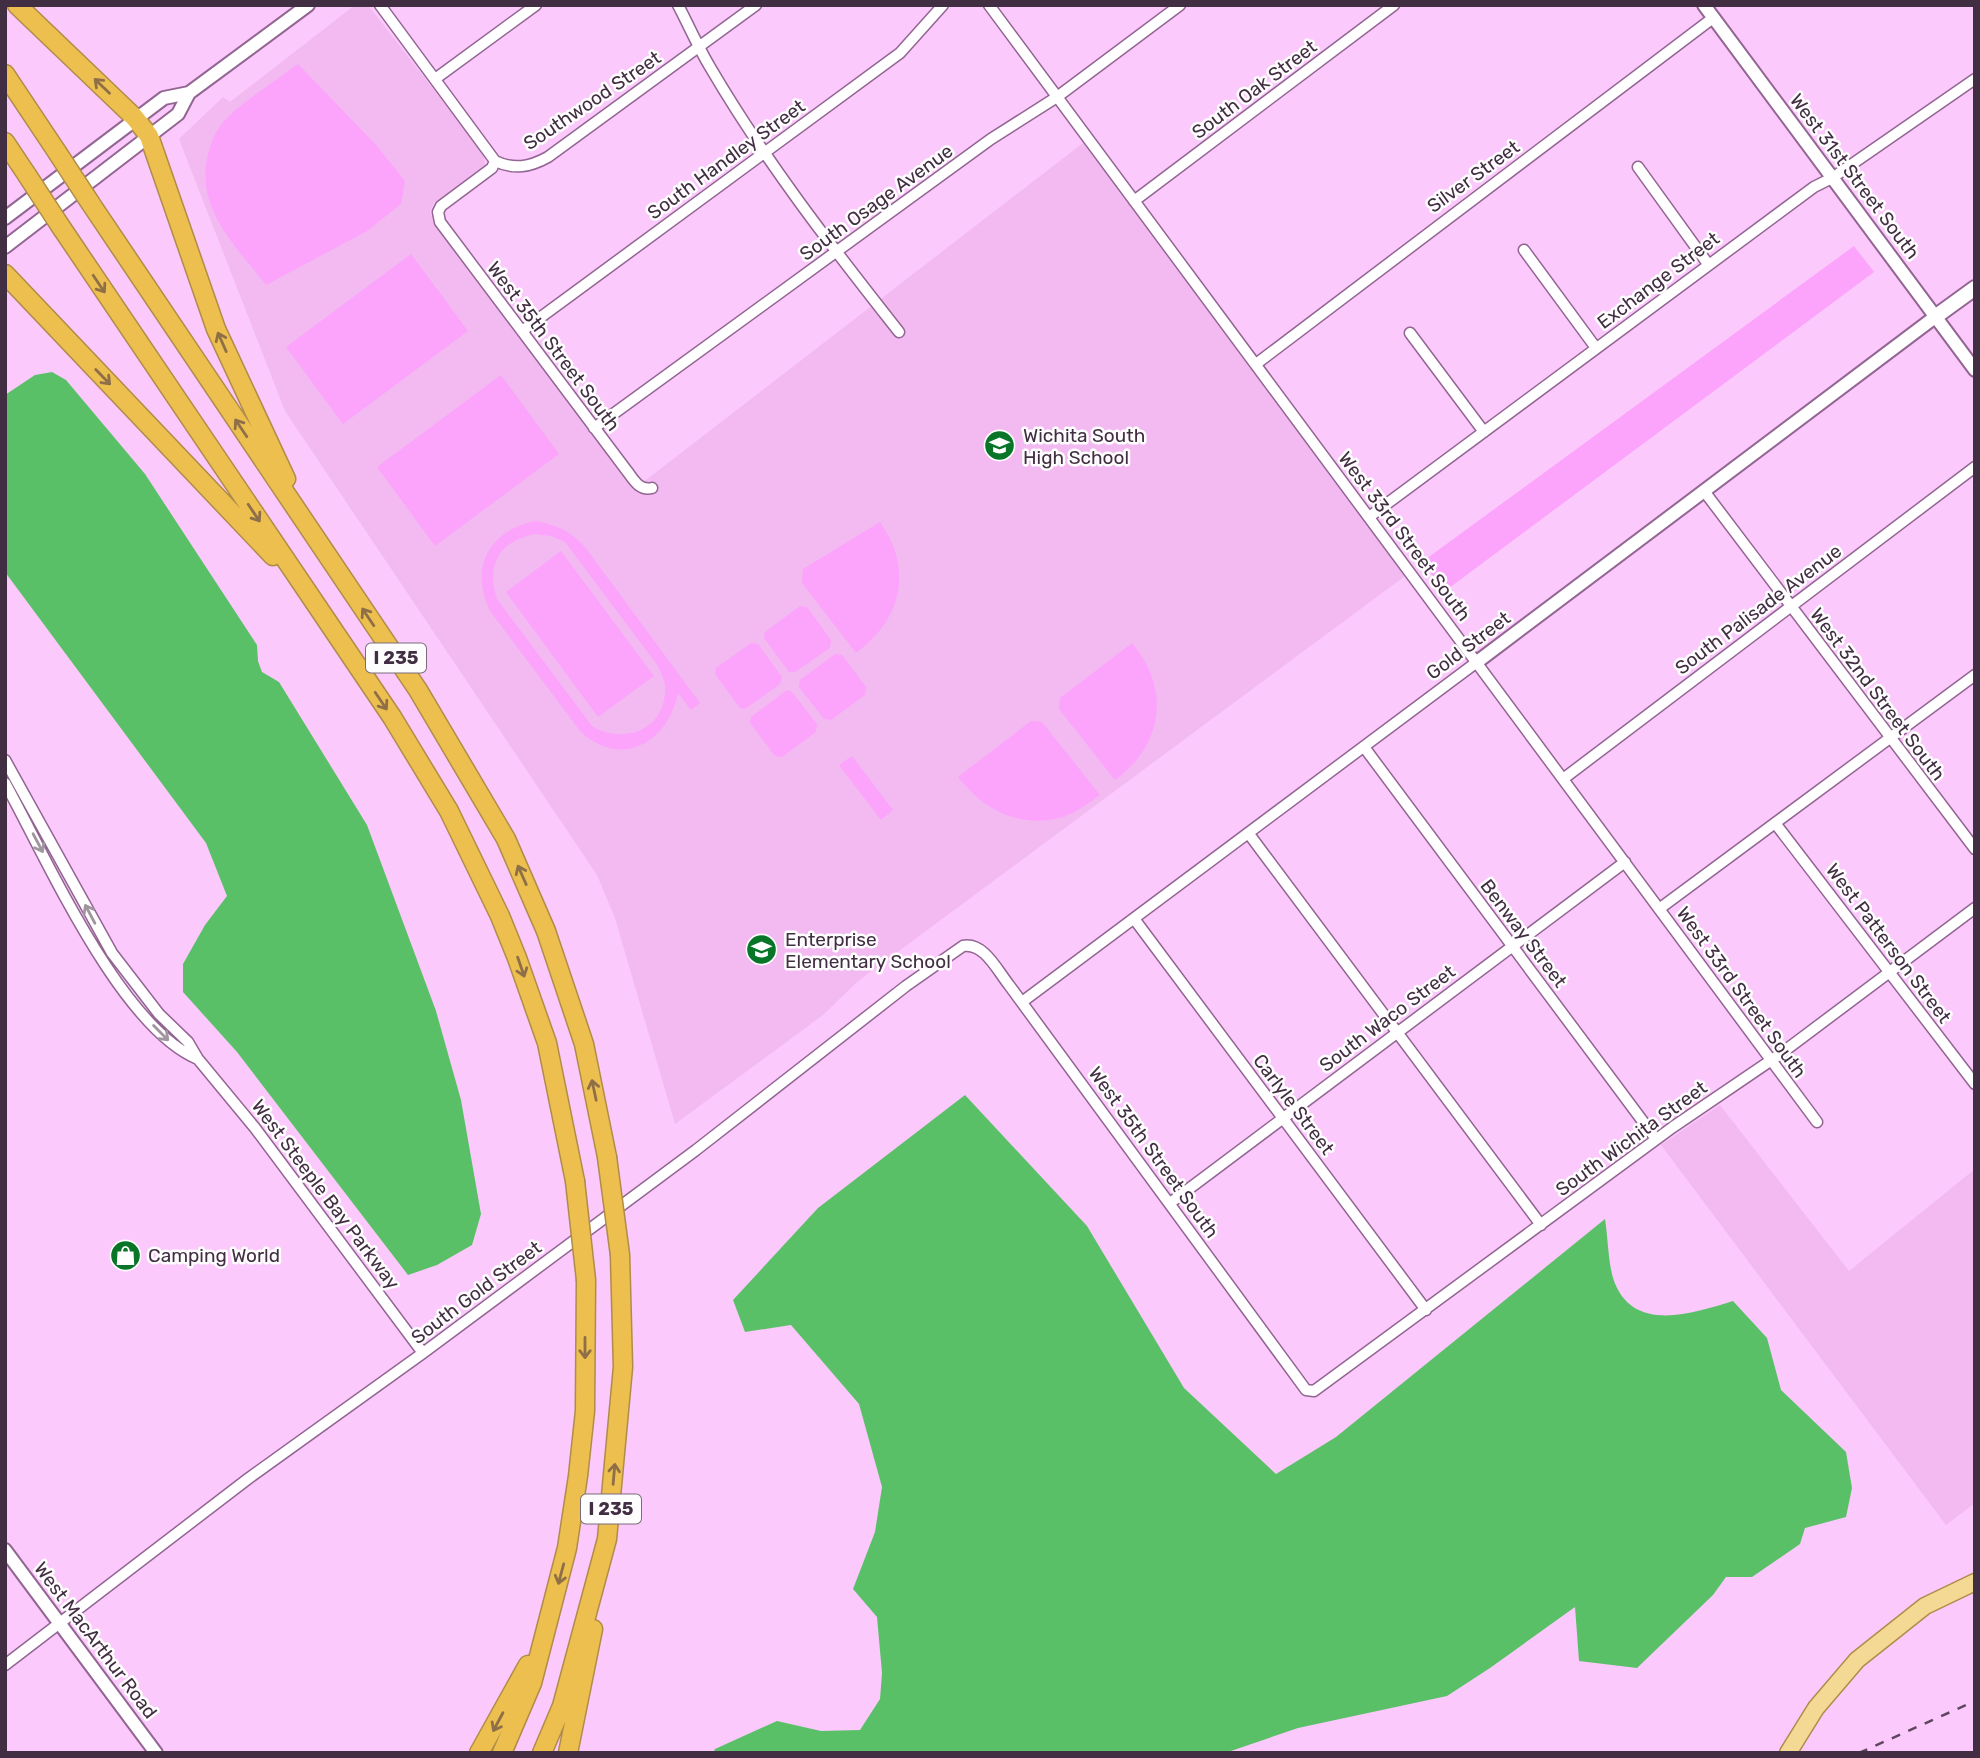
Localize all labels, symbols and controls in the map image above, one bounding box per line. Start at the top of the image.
street label: South Oak Street [1187,35,1322,144]
street label: Southwood Street [519,46,666,155]
one-way arrow [94,77,111,94]
street label: West 31st Street South [1785,89,1924,263]
street label: South Handley Street [643,94,810,224]
street label: Silver Street [1423,135,1524,218]
street label: South Osage Avenue [795,139,957,266]
street label: Exchange Street [1593,227,1724,334]
street label: West 35th Street South [482,257,625,436]
one-way arrow [92,274,107,293]
one-way arrow [215,332,228,354]
one-way arrow [94,368,111,385]
one-way arrow [234,419,248,438]
place label: Wichita South High School [1023,424,1145,469]
school or university icon: Wichita South High School [983,429,1017,463]
street label: West 33rd Street South [1333,447,1476,625]
one-way arrow [247,503,261,522]
street label: South Palisade Avenue [1671,539,1846,679]
street label: West 32nd Street South [1805,604,1950,785]
street label: Gold Street [1422,606,1515,684]
one-way arrow [360,608,375,627]
road number: I 235 [366,644,426,672]
one-way arrow [374,691,389,710]
one-way arrow [32,832,45,853]
street label: West Patterson Street [1821,859,1957,1028]
one-way arrow [515,864,528,886]
street label: Benway Street [1475,875,1572,992]
street label: West 33rd Street South [1672,902,1811,1082]
one-way arrow [83,905,97,925]
place label: Enterprise Elementary School [785,928,951,973]
school or university icon: Enterprise Elementary School [745,933,779,967]
one-way arrow [516,956,528,978]
street label: South Waco Street [1315,960,1460,1077]
one-way arrow [152,1025,169,1042]
street label: Carlyle Street [1248,1049,1339,1160]
street label: West 35th Street South [1084,1062,1224,1243]
street label: South Wichita Street [1551,1075,1712,1201]
one-way arrow [586,1079,600,1102]
street label: West Steeple Bay Parkway [247,1095,405,1294]
street label: South Gold Street [407,1236,546,1349]
shop icon: Camping World [108,1238,142,1272]
place label: Camping World [148,1244,280,1267]
one-way arrow [578,1336,592,1359]
one-way arrow [608,1464,621,1486]
road number: I 235 [581,1494,641,1524]
street label: West MacArthur Road [29,1557,162,1723]
one-way arrow [554,1562,567,1585]
one-way arrow [491,1712,505,1732]

